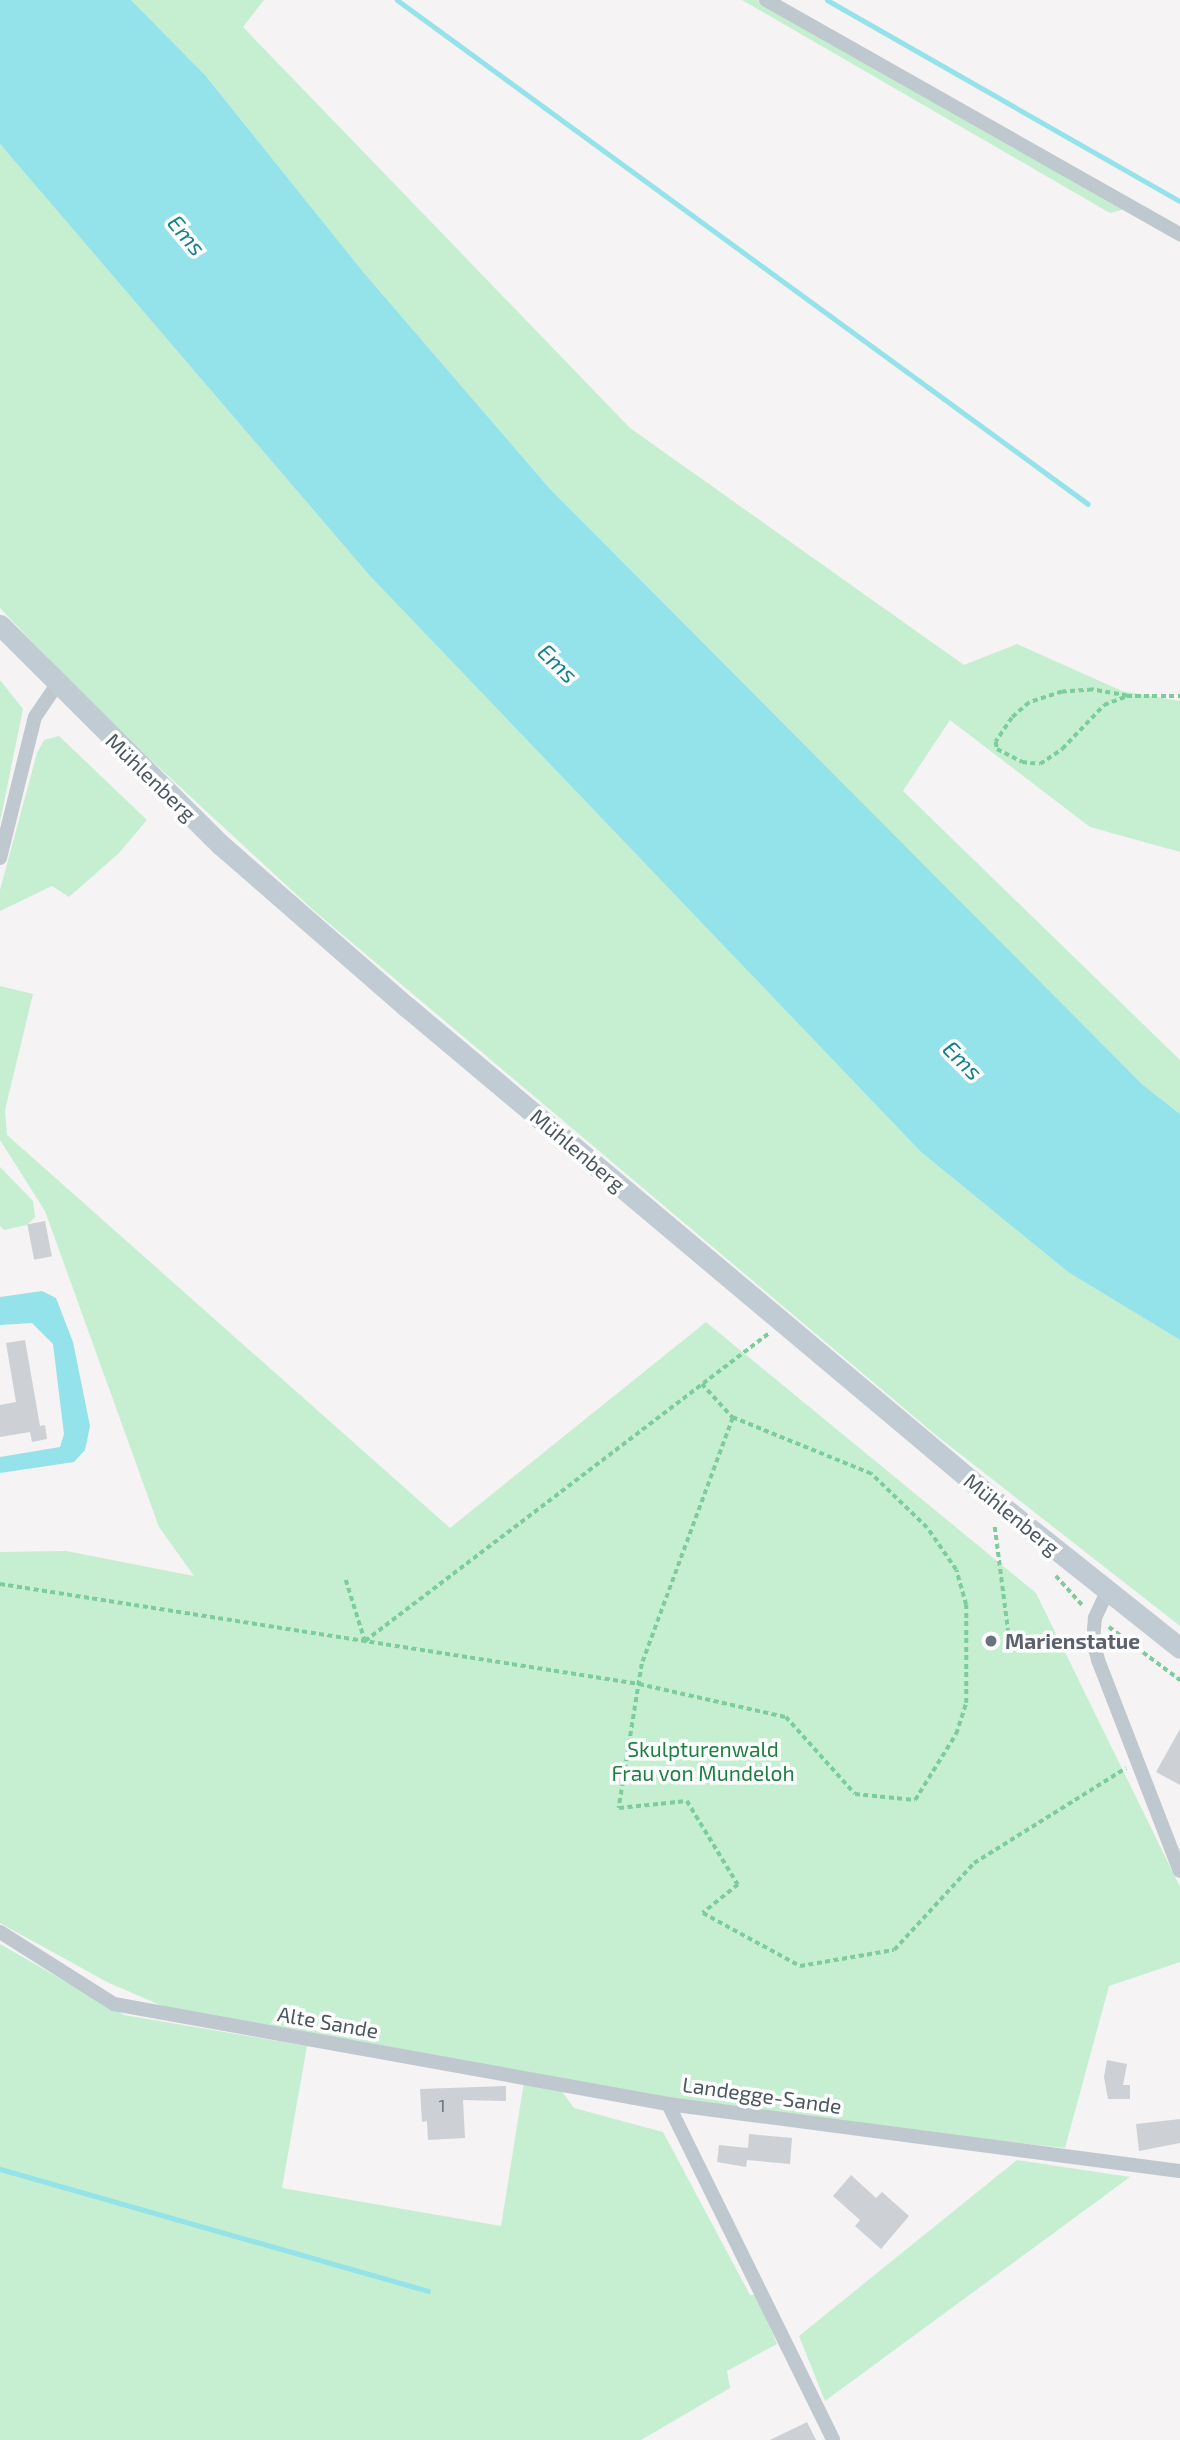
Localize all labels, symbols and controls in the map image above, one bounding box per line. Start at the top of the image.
water label: Ems [162,209,212,261]
water label: Ems [532,638,584,688]
street label: Mühlenberg [101,728,201,826]
water label: Ems [937,1034,989,1086]
street label: Mühlenberg [526,1103,630,1197]
street label: Mühlenberg [959,1468,1065,1560]
place label: Marienstatue [1005,1628,1140,1654]
marker: Marienstatue [983,1633,999,1649]
park label: Skulpturenwald Frau von Mundeloh [611,1736,795,1786]
street label: Alte Sande [276,2001,380,2043]
street label: Landegge-Sande [681,2071,843,2119]
house number: 1 [438,2094,446,2116]

